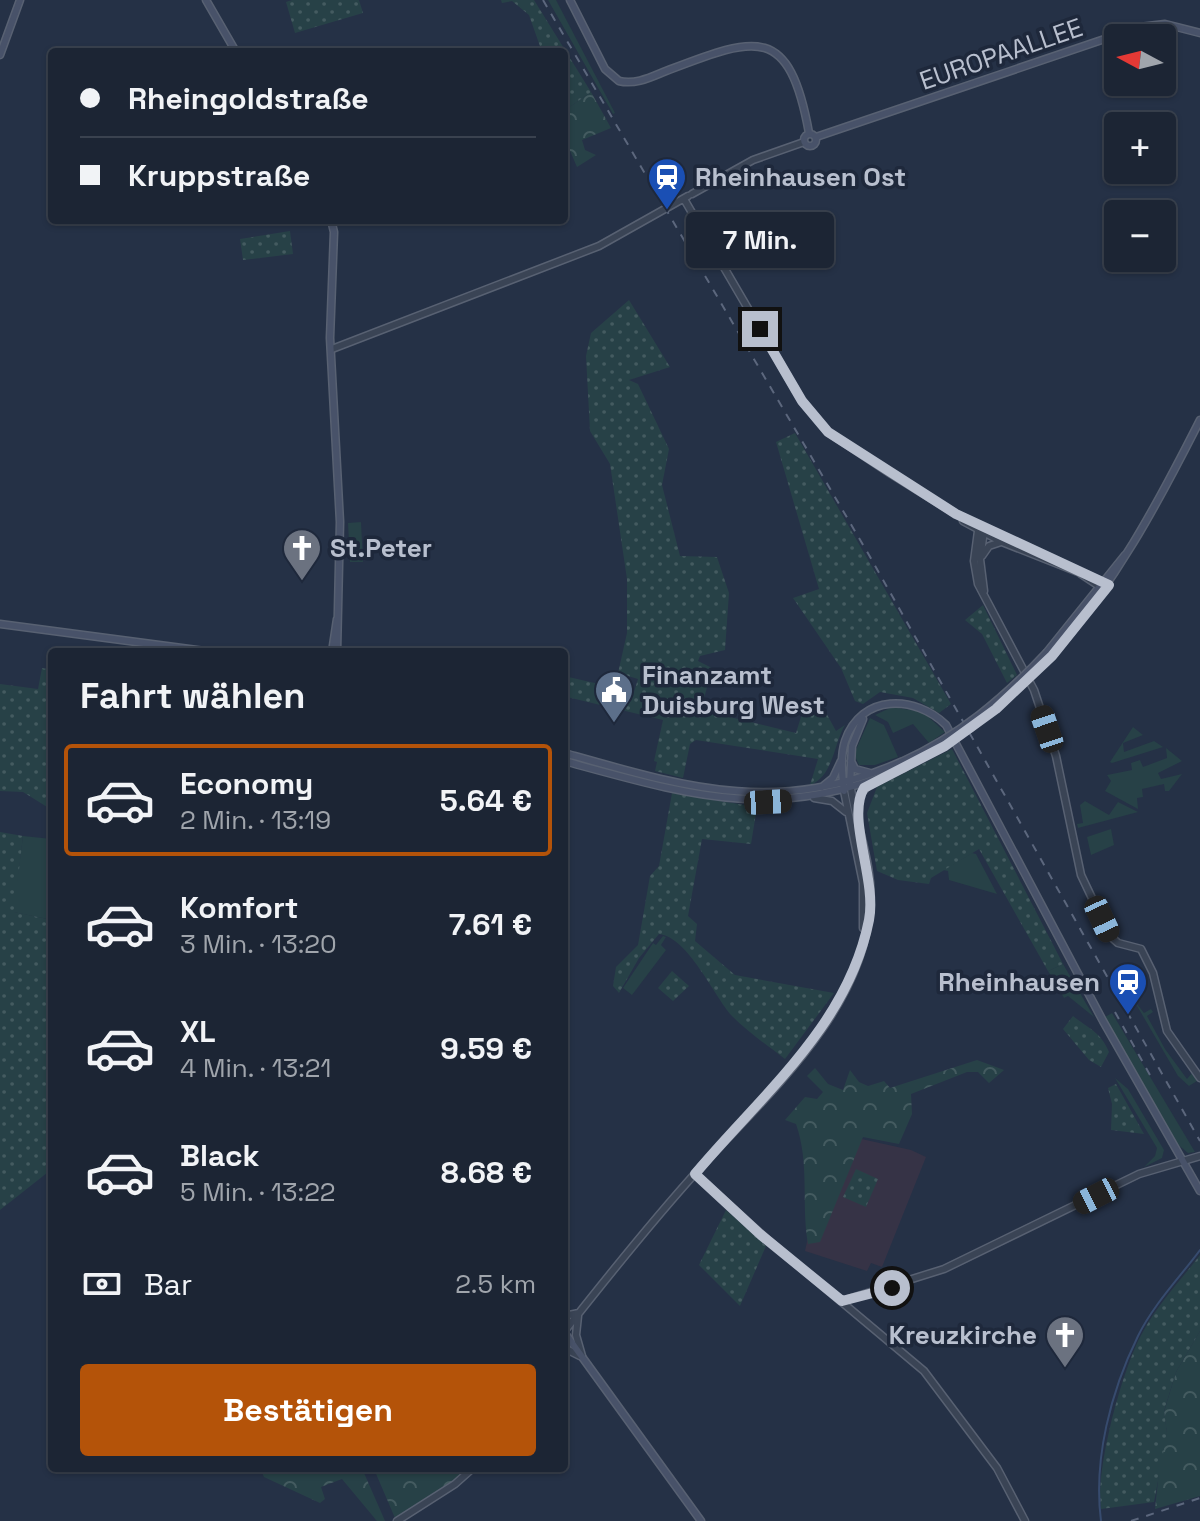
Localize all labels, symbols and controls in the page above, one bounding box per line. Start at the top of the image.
street label: EUROPAALLEE [915,10,1087,98]
north arrow [1104,24,1176,96]
map controls [1104,24,1176,272]
text: Rheingoldstraße [128,79,369,118]
button: + [1104,112,1176,184]
text: Kruppstraße [128,156,310,195]
station icon: Rheinhausen Ost [646,156,688,211]
place label: Rheinhausen Ost [695,160,906,194]
button: − [1104,200,1176,272]
callout: 7 Min. [686,213,834,269]
text: 7 Min. [723,223,797,257]
route end [742,311,778,347]
church icon: St.Peter [281,527,323,582]
place label: St.Peter [330,531,432,565]
place label: Finanzamt Duisburg West [642,658,825,722]
public building icon: Finanzamt Duisburg West [593,669,635,724]
text: Fahrt wählen [80,673,305,719]
car [1028,702,1066,756]
icon: car [84,764,156,836]
text: Economy [180,764,313,803]
text: 5.64 € [440,781,532,820]
car [743,789,793,815]
text: 2 Min. · 13:19 [180,803,331,837]
icon: car [84,888,156,960]
text: Komfort [180,888,298,927]
car [1081,892,1123,946]
text: 7.61 € [449,905,532,944]
text: 3 Min. · 13:20 [180,927,337,961]
station icon: Rheinhausen [1107,961,1149,1016]
place label: Rheinhausen [938,965,1100,999]
icon: car [84,1012,156,1084]
text: XL [180,1012,216,1051]
text: 9.59 € [440,1029,532,1068]
text: 4 Min. · 13:21 [180,1051,331,1085]
icon: car [84,1136,156,1208]
text: Black [180,1136,259,1175]
text: 8.68 € [441,1153,532,1192]
car [1069,1174,1123,1218]
text: 5 Min. · 13:22 [180,1175,336,1209]
icon: cash [80,1262,124,1306]
text: Bar [144,1265,192,1304]
text: 2.5 km [455,1267,536,1301]
route start [874,1270,910,1306]
church icon: Kreuzkirche [1044,1314,1086,1369]
place label: Kreuzkirche [889,1318,1037,1352]
button: Bestätigen [80,1364,536,1456]

